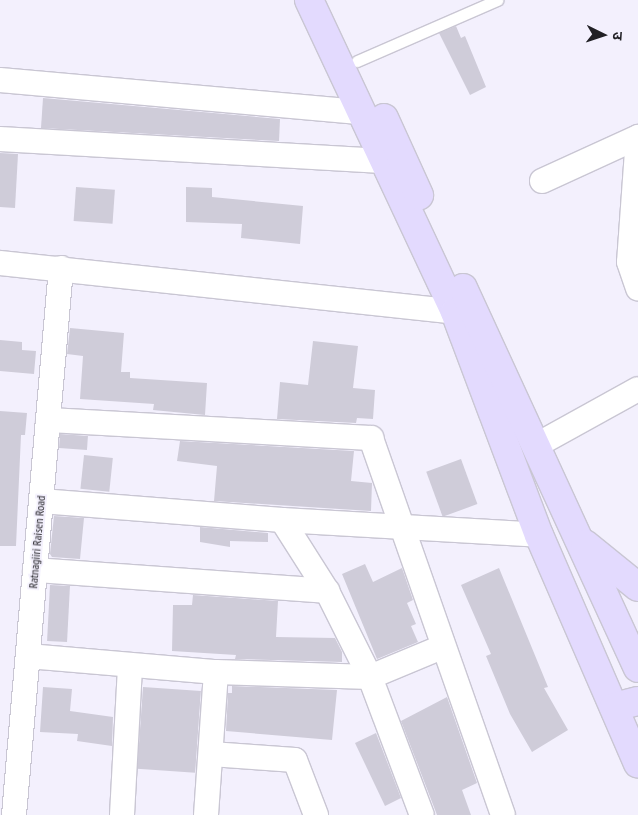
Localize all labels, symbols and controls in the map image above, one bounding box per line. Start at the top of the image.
north arrow [578,10,628,60]
text: उ [609,31,627,41]
street label: Ratnagiiri Raisen Road [26,495,48,589]

